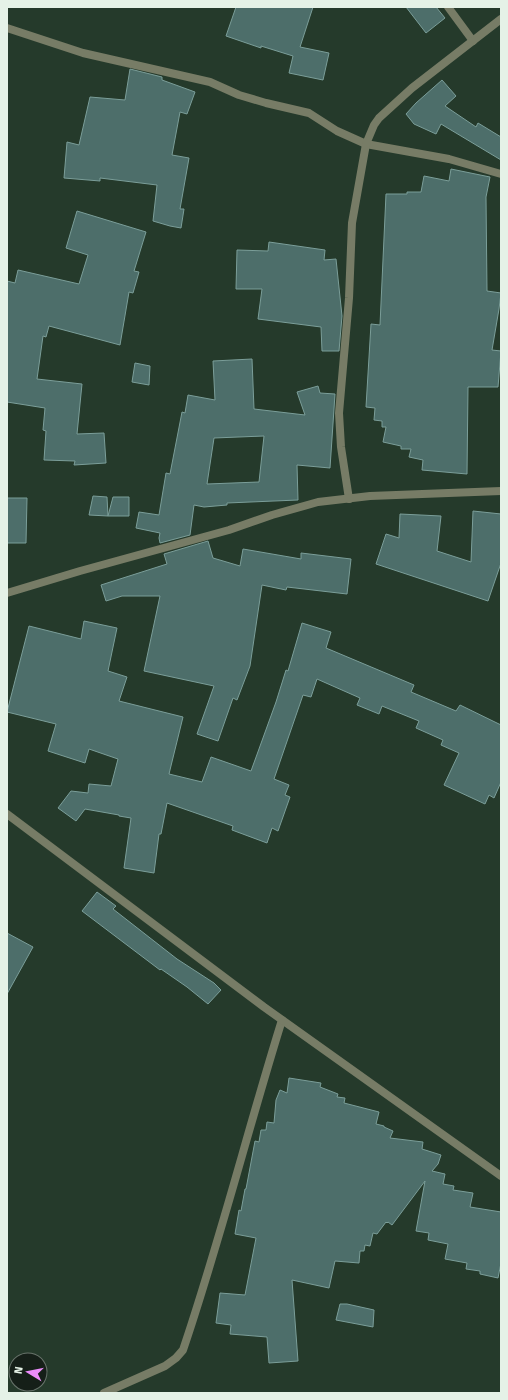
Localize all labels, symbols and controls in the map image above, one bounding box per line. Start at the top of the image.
north arrow [8,1352,48,1392]
text: N [12,1366,26,1375]

